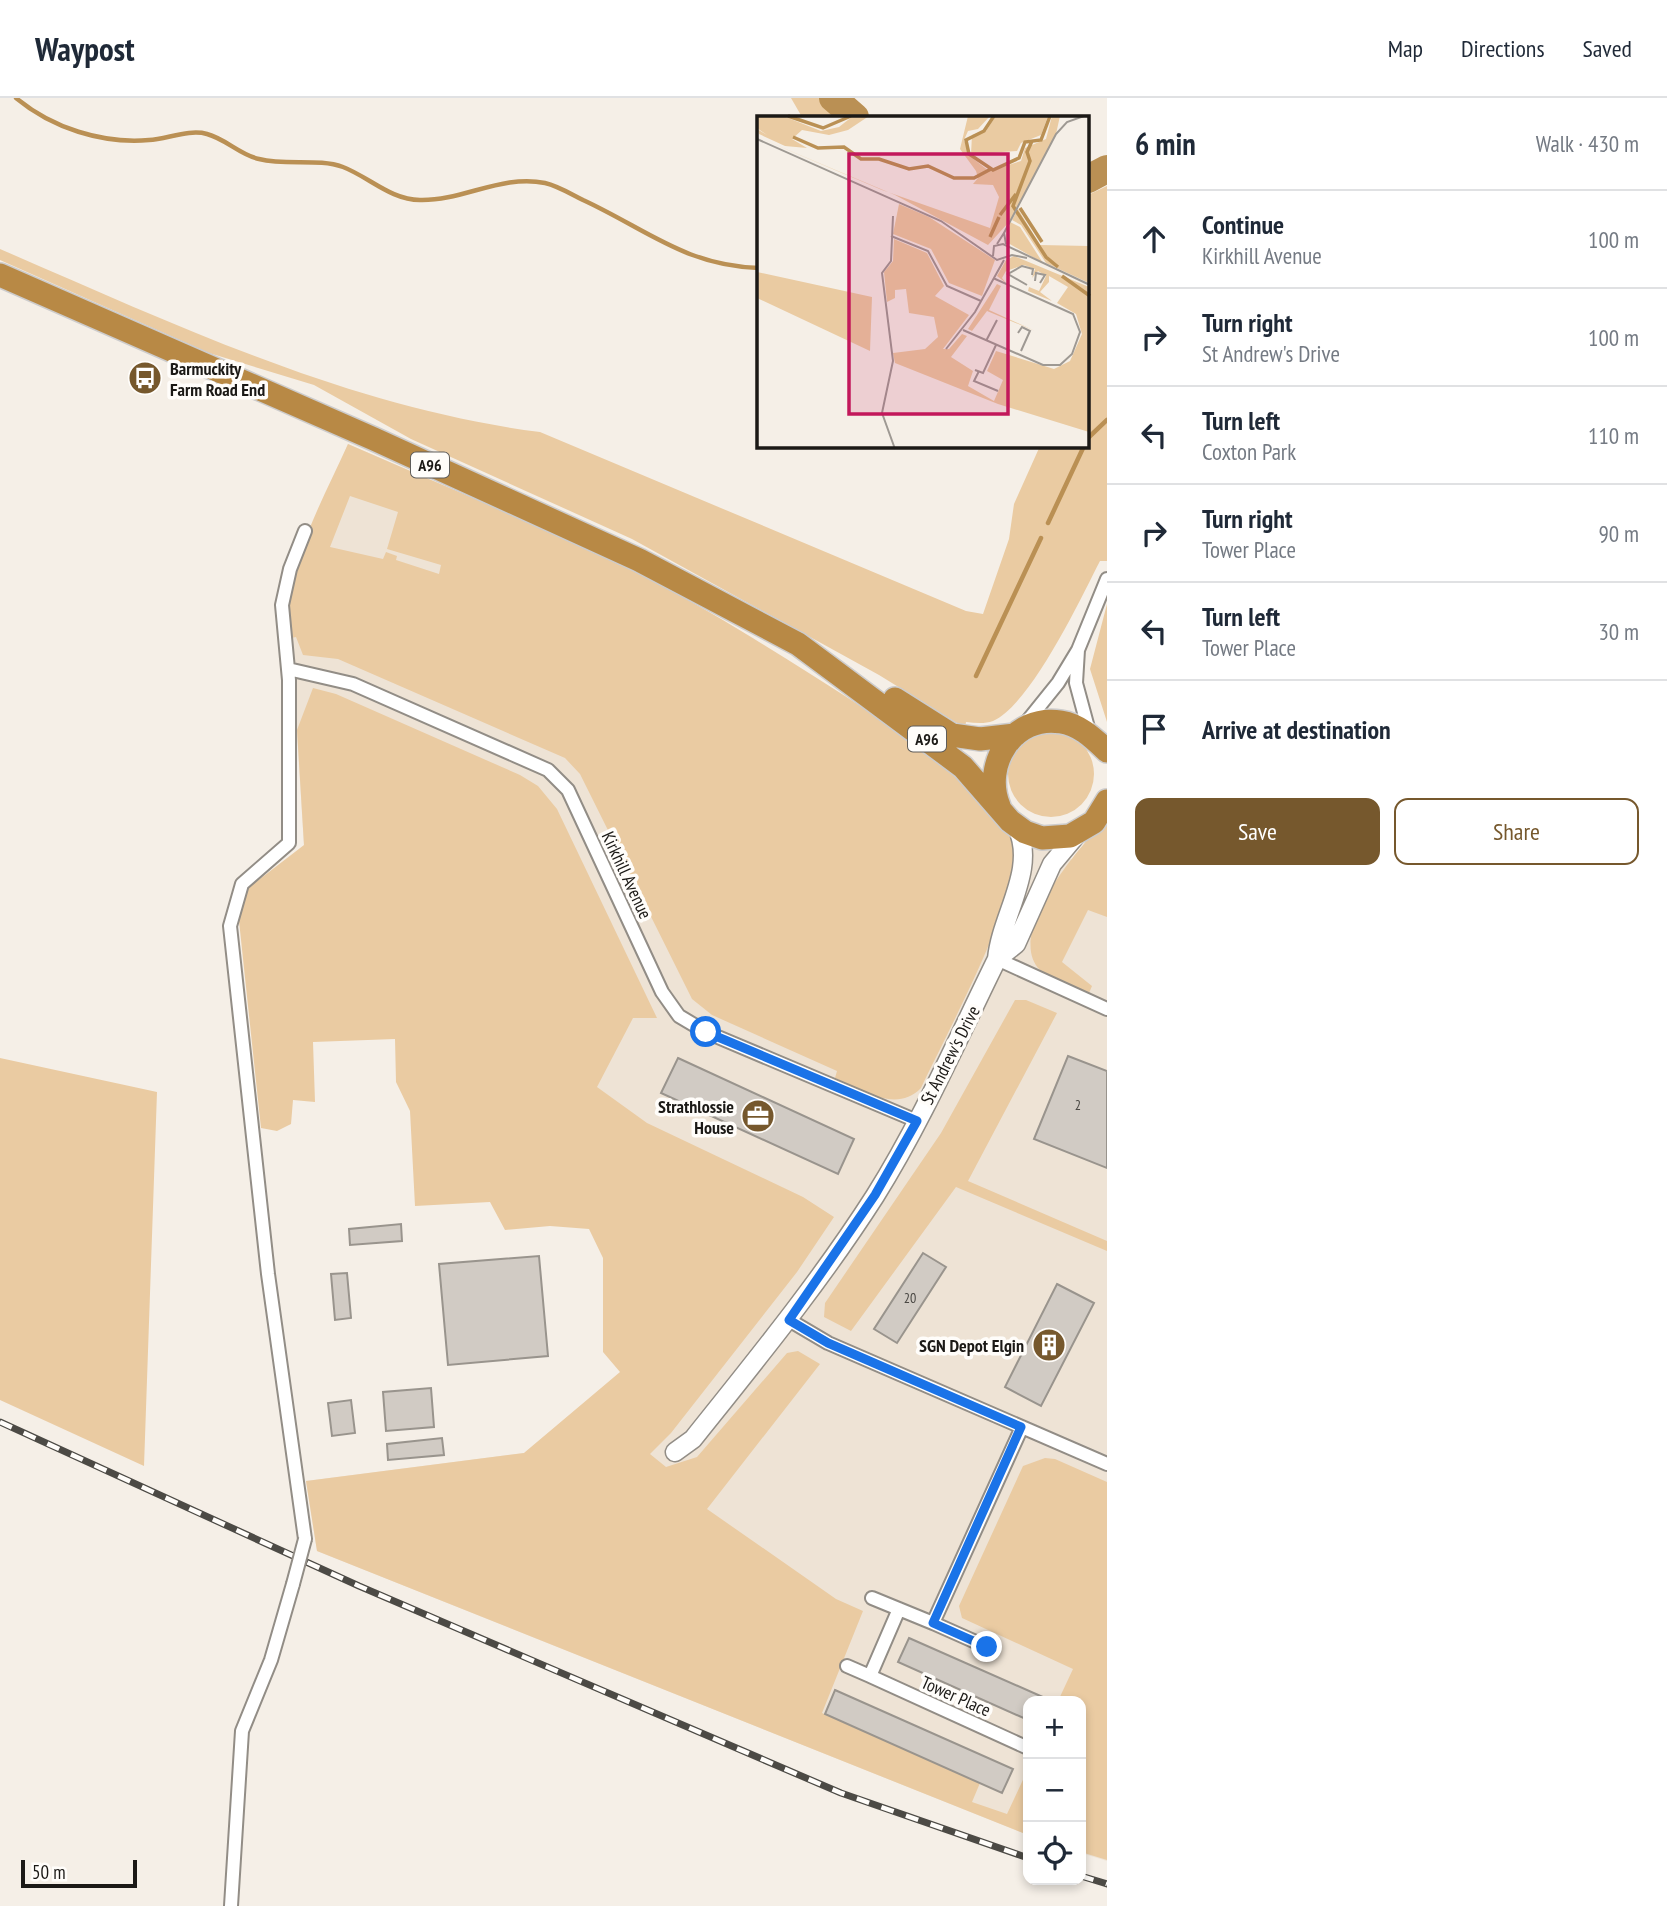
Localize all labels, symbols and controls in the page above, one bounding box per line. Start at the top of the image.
text: Waypost [35,27,135,70]
text: Map [1388,33,1423,64]
text: Directions [1461,33,1545,64]
text: Saved [1583,33,1632,64]
inset map [757,116,1090,448]
text: 6 min [1135,124,1196,163]
text: Walk · 430 m [1536,129,1639,158]
text: Continue [1202,208,1284,241]
icon: ahead [1135,220,1173,258]
text: 100 m [1588,225,1639,254]
text: Kirkhill Avenue [1202,241,1322,270]
text: Turn right [1202,306,1293,339]
icon: right [1135,318,1173,356]
text: 100 m [1588,323,1639,352]
text: St Andrew's Drive [1202,339,1340,368]
place label: Barmuckity Farm Road End [170,357,265,401]
bus stop icon: Barmuckity Farm Road End [126,359,164,397]
text: Turn left [1202,404,1280,437]
icon: left [1135,416,1173,454]
text: 110 m [1588,421,1639,450]
text: Coxton Park [1202,437,1296,466]
road number: A96 [411,452,449,478]
text: Turn right [1202,502,1293,535]
icon: right [1135,514,1173,552]
text: 90 m [1598,519,1639,548]
text: Tower Place [1202,535,1296,564]
text: Turn left [1202,600,1280,633]
icon: left [1135,612,1173,650]
text: 30 m [1598,617,1639,646]
text: Tower Place [1202,633,1296,662]
icon: arrive [1135,710,1173,748]
text: Arrive at destination [1202,713,1391,746]
road number: A96 [908,726,946,752]
button: Save [1135,798,1380,865]
button: Share [1394,798,1639,865]
street label: Kirkhill Avenue [597,828,657,922]
street label: St Andrew's Drive [915,1002,985,1108]
route start [690,1016,721,1047]
place label: Strathlossie House [658,1095,734,1139]
house number: 2 [1075,1096,1081,1114]
office icon: Strathlossie House [739,1097,777,1135]
house number: 20 [904,1289,916,1307]
building icon: SGN Depot Elgin [1030,1326,1068,1364]
place label: SGN Depot Elgin [919,1334,1024,1357]
route end [971,1631,1002,1662]
street label: Tower Place [918,1671,994,1721]
map controls [1023,1696,1086,1885]
button: + [1023,1696,1086,1759]
button: − [1023,1759,1086,1822]
button: locate [1023,1822,1086,1885]
scale bar [21,1857,136,1889]
text: 50 m [32,1860,66,1884]

